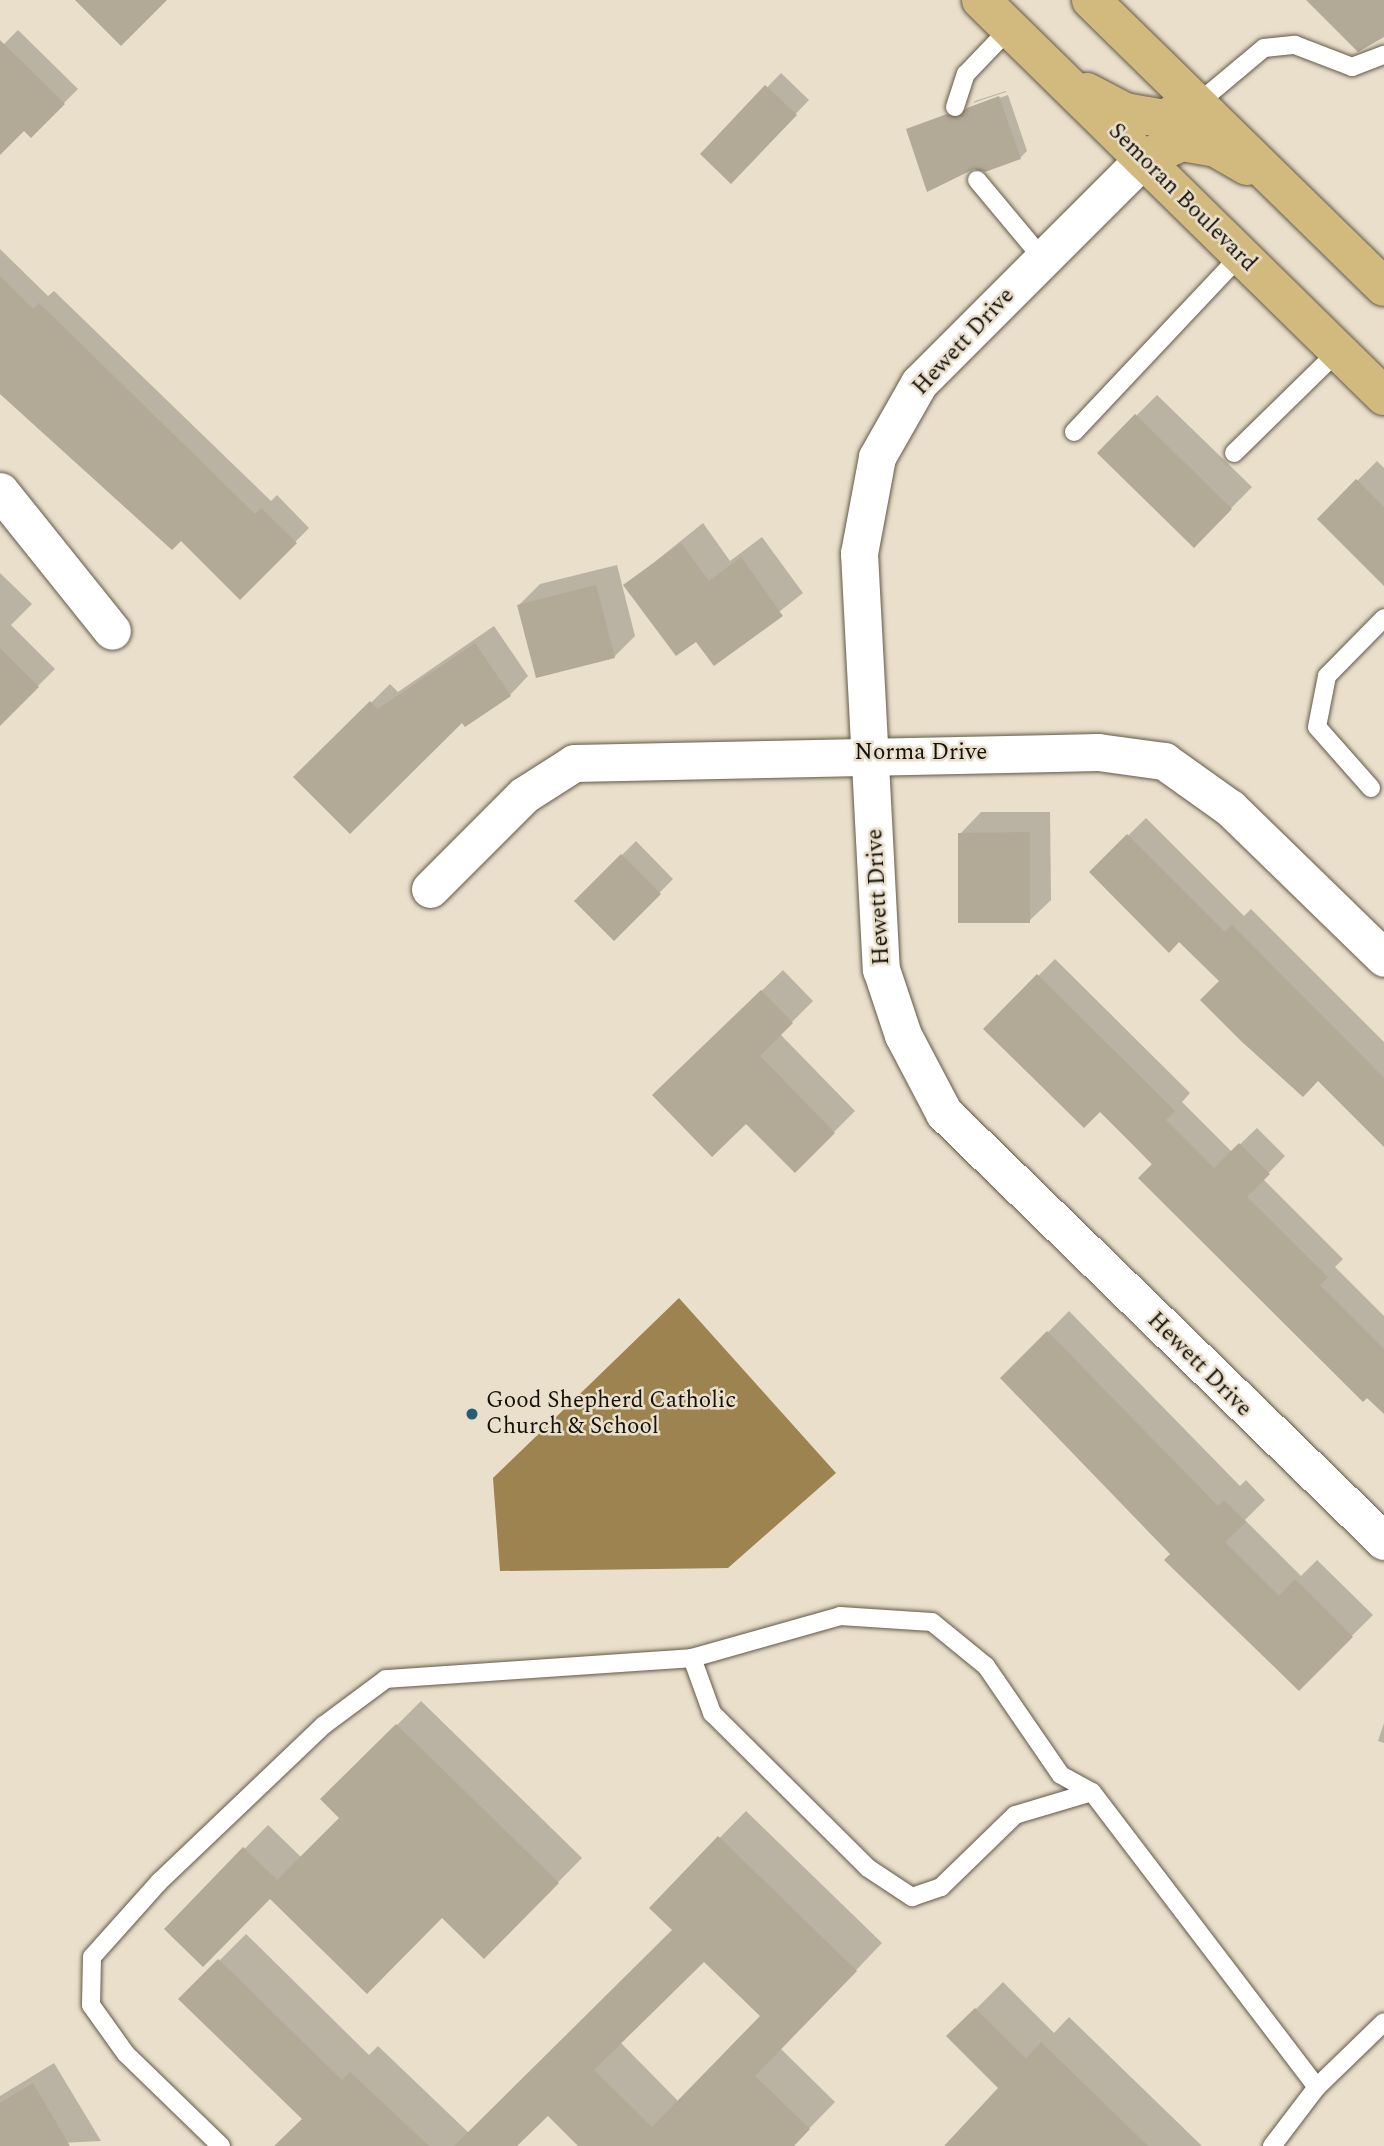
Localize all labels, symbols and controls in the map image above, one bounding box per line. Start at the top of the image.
street label: Semoran Boulevard [1102,118,1262,278]
street label: Hewett Drive [907,283,1021,401]
street label: Norma Drive [855,739,987,767]
street label: Hewett Drive [862,828,896,966]
street label: Hewett Drive [1141,1307,1257,1423]
place label: Good Shepherd Catholic Church & School [486,1387,736,1441]
marker: Good Shepherd Catholic Church & School [464,1406,480,1422]

